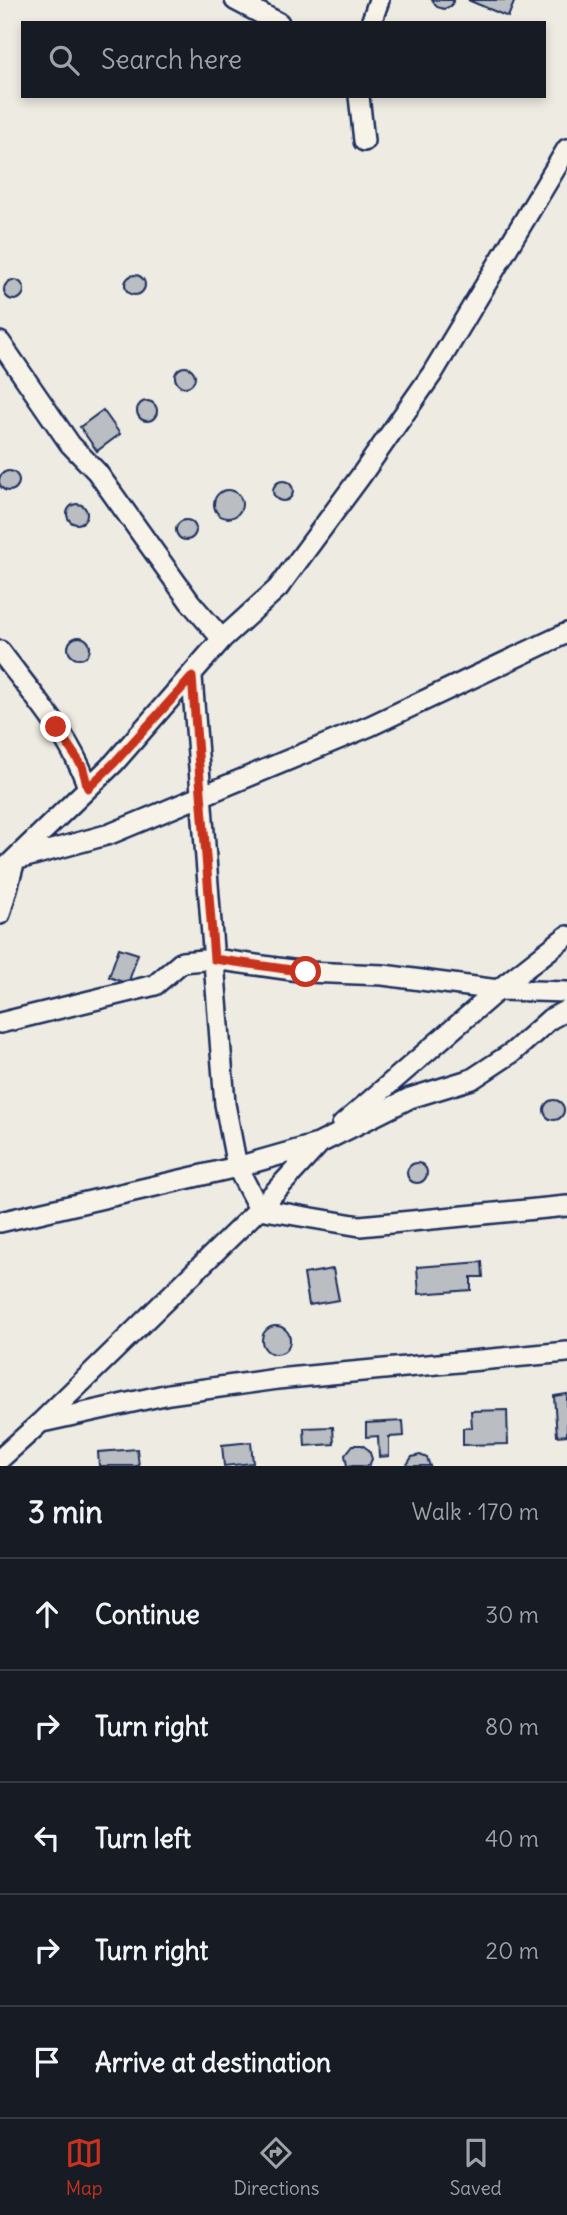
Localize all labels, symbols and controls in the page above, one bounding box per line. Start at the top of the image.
search box [21,21,546,98]
icon: search [45,41,83,79]
text: Search here [101,43,242,76]
route end [40,711,71,742]
route start [290,956,321,987]
text: 3 min [28,1493,103,1531]
text: Walk · 170 m [412,1497,539,1526]
icon: ahead [28,1595,66,1633]
text: Continue [95,1598,200,1631]
text: 30 m [485,1600,539,1629]
icon: right [28,1707,66,1745]
text: Turn right [95,1710,208,1743]
text: 80 m [485,1712,539,1741]
icon: left [28,1819,66,1857]
text: Turn left [95,1822,191,1855]
text: 40 m [485,1824,539,1853]
icon: right [28,1931,66,1969]
text: Turn right [95,1934,208,1967]
text: 20 m [486,1936,539,1965]
icon: arrive [28,2043,66,2081]
text: Arrive at destination [95,2046,331,2079]
tab: Map [65,2134,103,2200]
tab: Directions [234,2134,319,2200]
tab: Saved [450,2134,502,2200]

